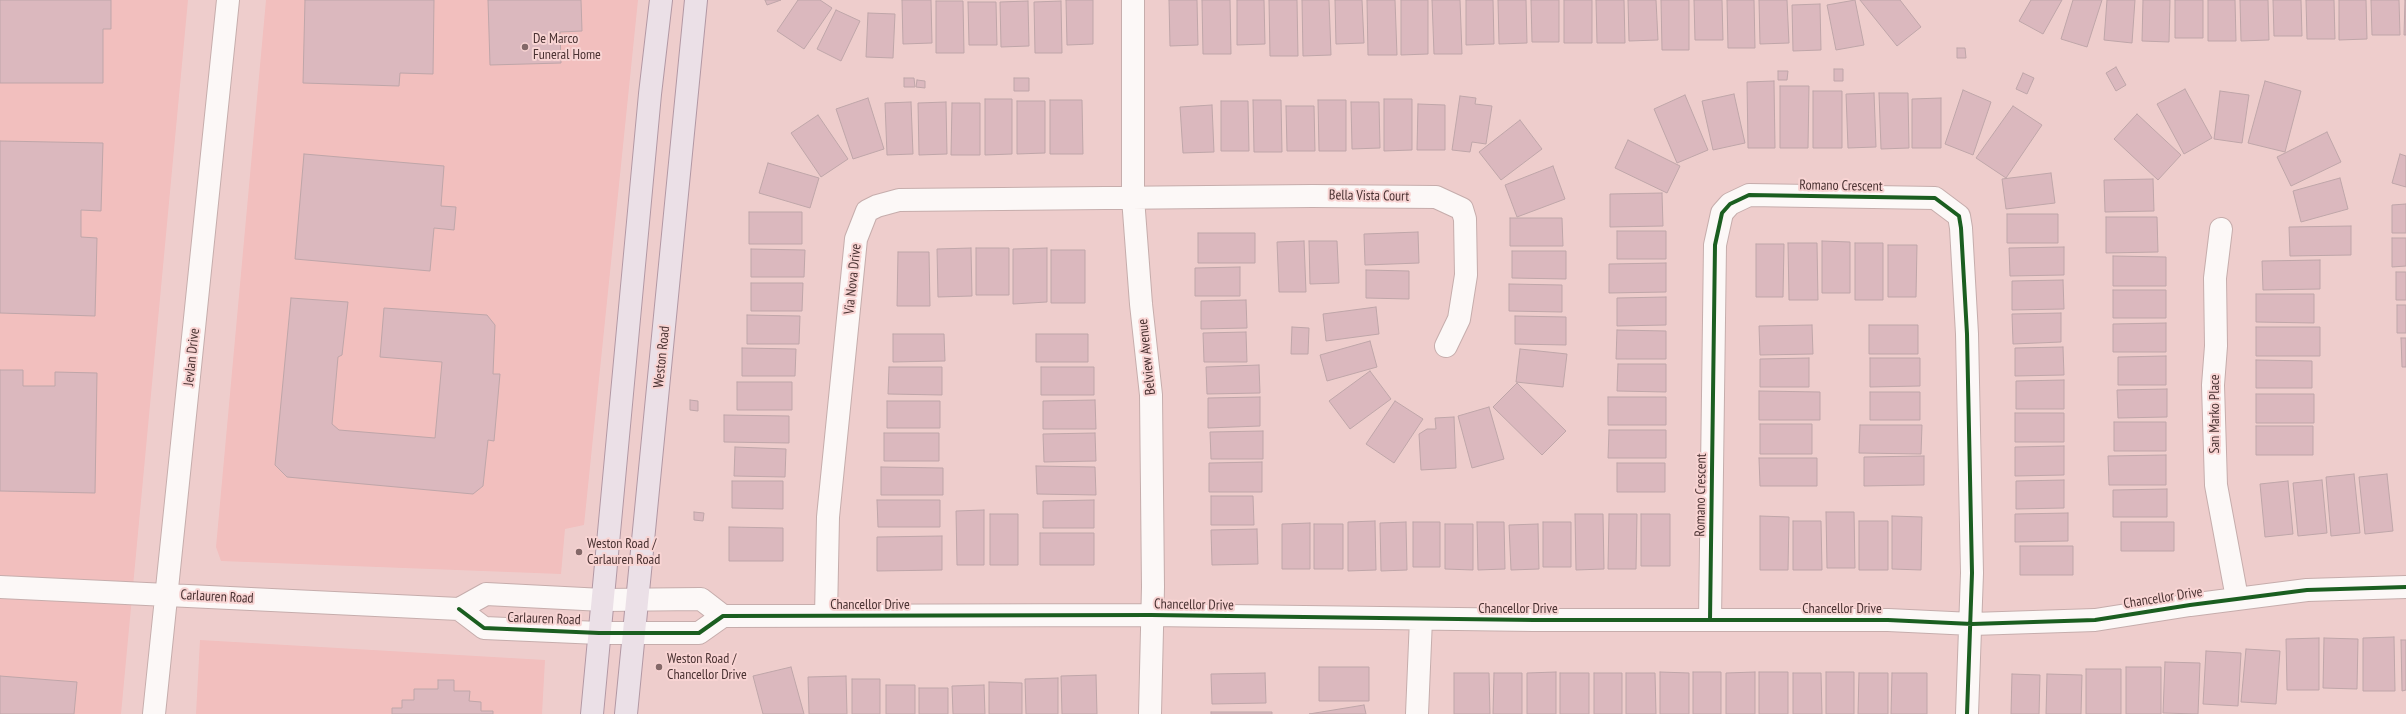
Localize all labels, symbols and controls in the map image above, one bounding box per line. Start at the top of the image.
place label: De Marco Funeral Home [533,31,601,64]
marker: De Marco Funeral Home [520,42,530,52]
street label: Romano Crescent [1799,177,1883,195]
street label: Bella Vista Court [1329,187,1409,205]
street label: Via Nova Drive [841,243,865,315]
street label: Belview Avenue [1135,318,1159,396]
street label: Weston Road [650,325,674,389]
street label: Jevlan Drive [181,327,203,387]
street label: San Marko Place [2207,374,2223,454]
street label: Romano Crescent [1692,453,1710,537]
place label: Weston Road / Carlauren Road [587,536,660,568]
marker: Weston Road / Carlauren Road [574,547,584,557]
street label: Chancellor Drive [2122,583,2204,613]
street label: Carlauren Road [180,587,254,607]
street label: Chancellor Drive [1154,596,1234,614]
street label: Chancellor Drive [830,597,910,613]
street label: Chancellor Drive [1478,601,1558,617]
street label: Chancellor Drive [1802,601,1882,617]
street label: Carlauren Road [507,609,581,629]
place label: Weston Road / Chancellor Drive [667,651,747,684]
marker: Weston Road / Chancellor Drive [654,662,664,672]

